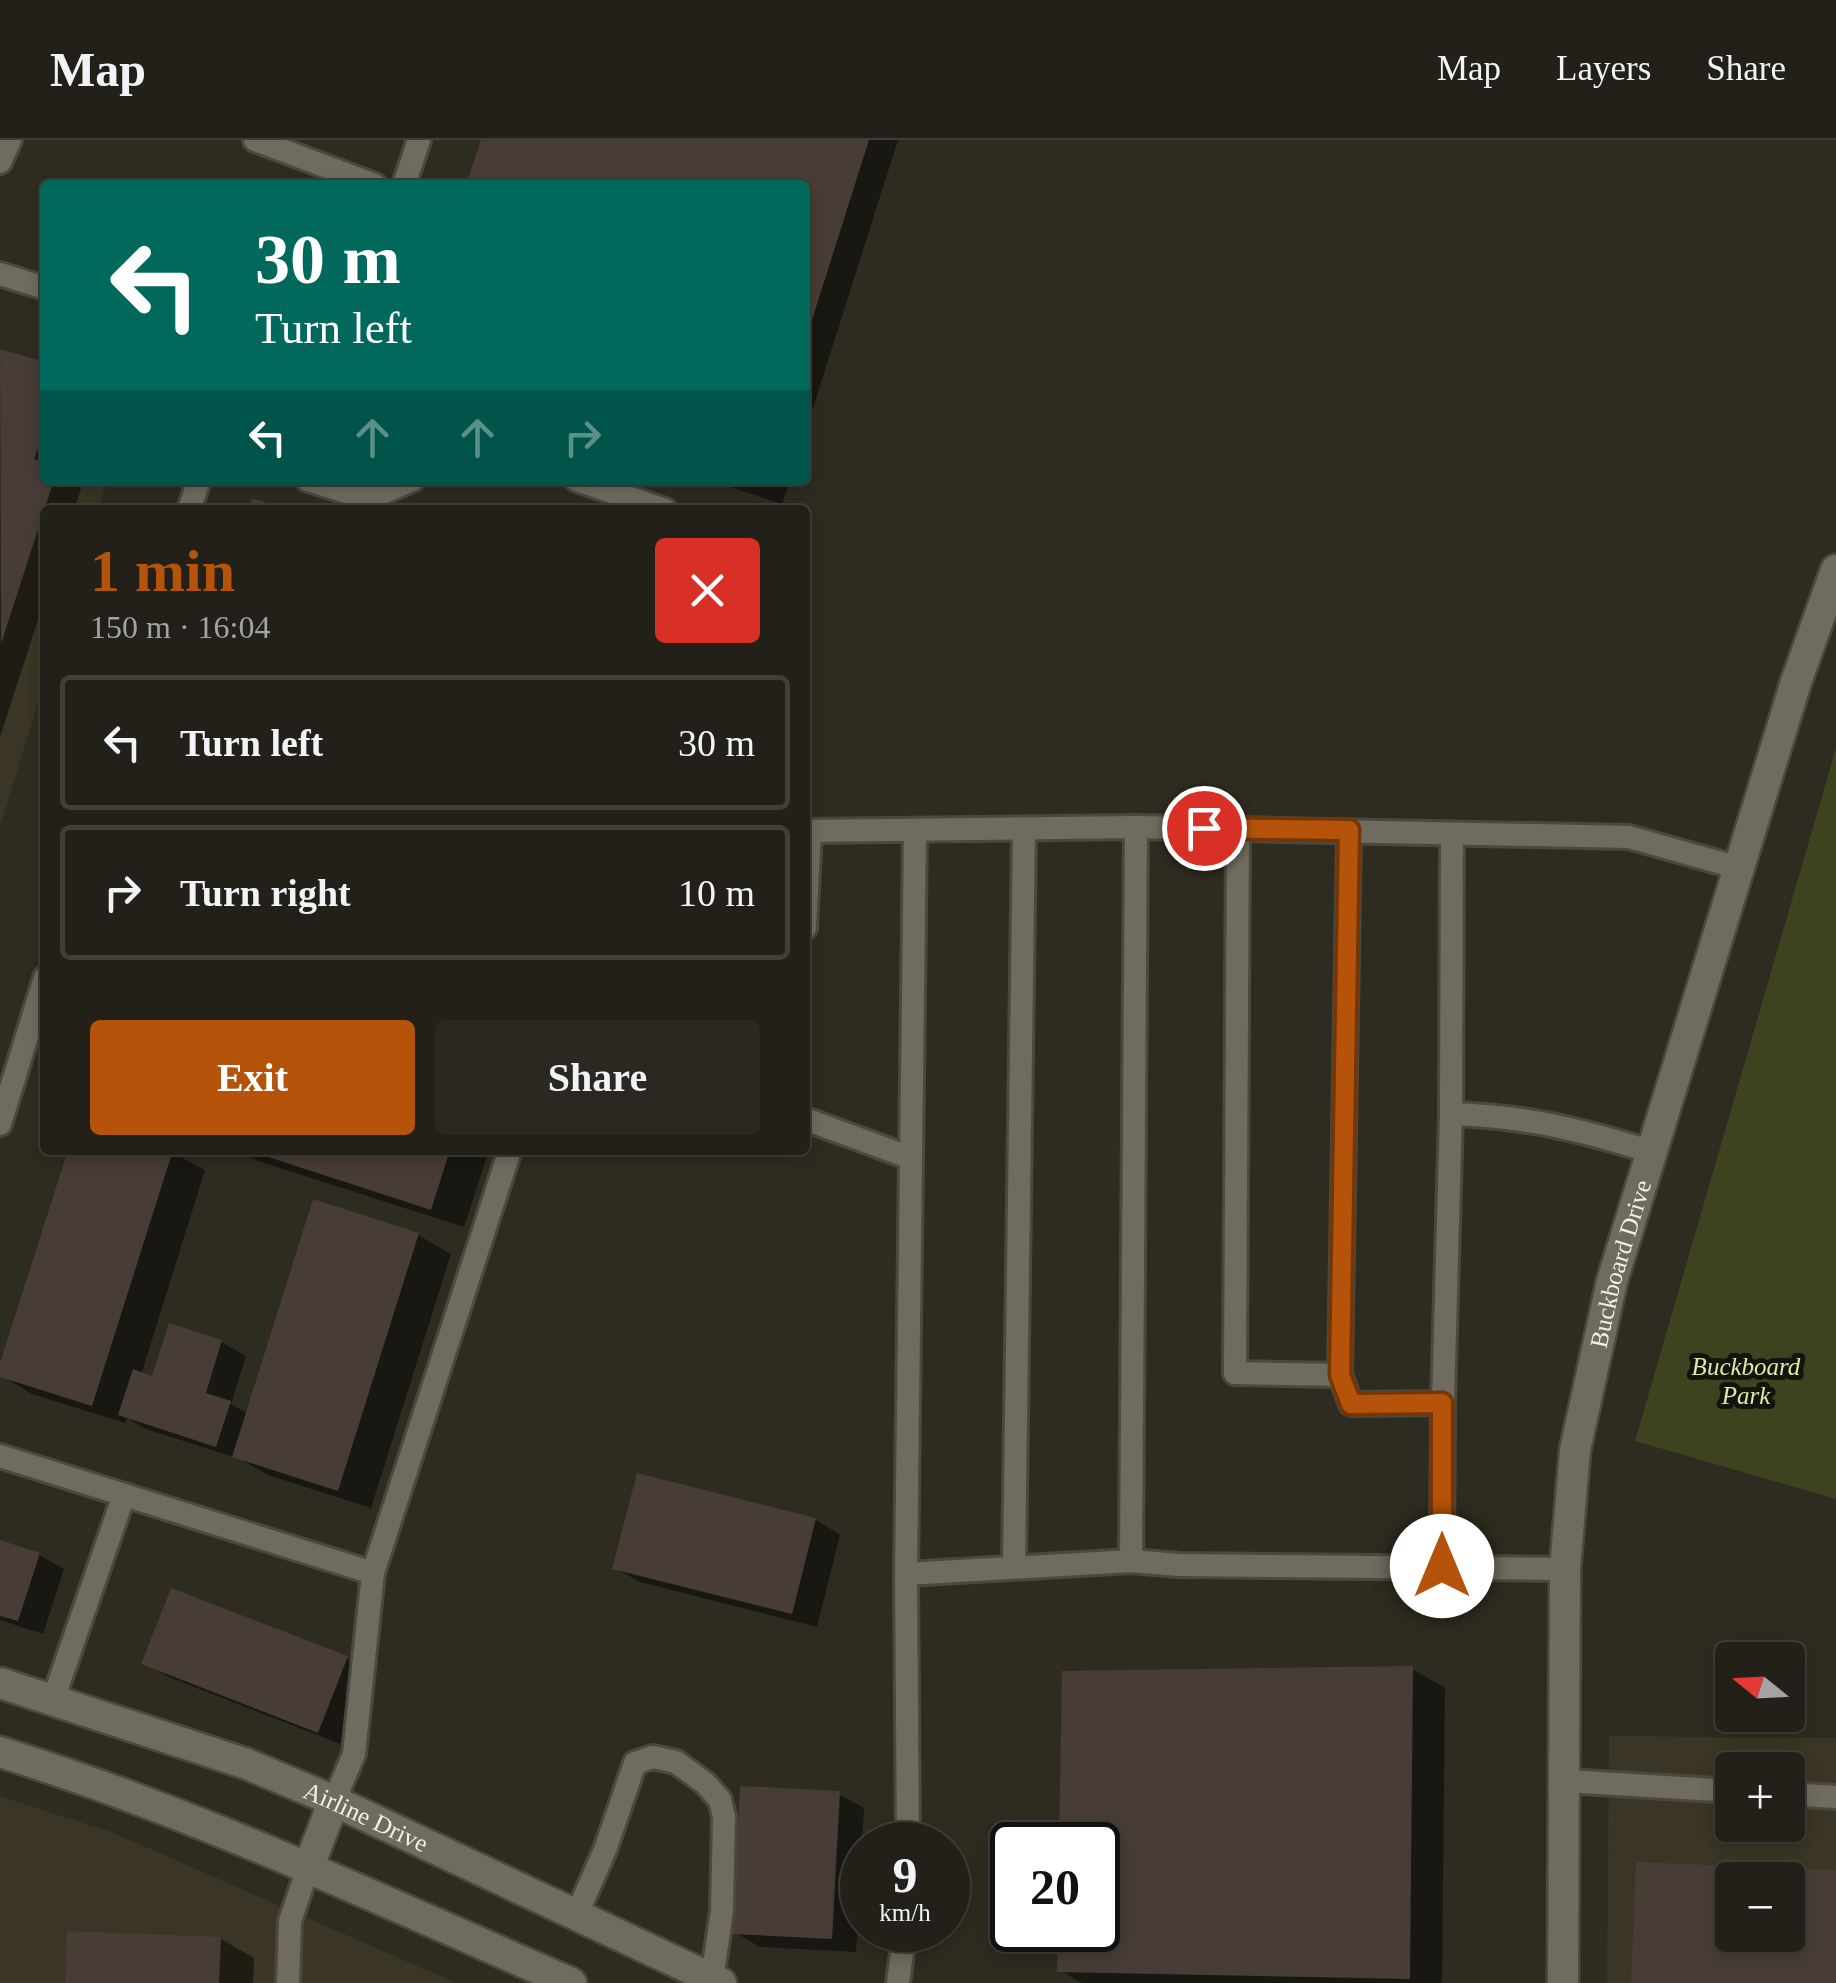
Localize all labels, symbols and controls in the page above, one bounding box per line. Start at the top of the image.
text: Map [50,43,146,96]
text: Map [1437,49,1501,88]
text: Layers [1556,49,1651,88]
text: Share [1706,49,1786,88]
icon: left [90,220,220,350]
text: 30 m [255,221,401,298]
text: Turn left [255,303,412,353]
icon: left [240,410,295,465]
icon: ahead [345,410,400,465]
icon: ahead [450,410,505,465]
icon: right [555,410,610,465]
text: 1 min [90,538,235,604]
button: close [655,538,760,643]
text: 150 m · 16:04 [90,609,270,645]
icon: left [95,715,150,770]
text: Turn left [180,722,323,764]
text: 30 m [678,722,755,764]
pin [1162,786,1247,871]
icon: arrive [1177,801,1232,856]
icon: right [95,865,150,920]
text: Turn right [180,872,351,914]
text: 10 m [678,872,755,914]
button: Exit [90,1020,415,1135]
button: Share [435,1020,760,1135]
street label: Buckboard Drive [1584,1177,1656,1350]
park label: Buckboard Park [1692,1353,1801,1409]
position arrow [1390,1514,1494,1618]
north arrow [1715,1642,1805,1732]
map controls [1715,1642,1805,1952]
button: + [1715,1752,1805,1842]
street label: Airline Drive [300,1776,433,1857]
speed limit sign: 20 [990,1822,1120,1952]
text: 9 [893,1847,918,1903]
button: − [1715,1862,1805,1952]
text: km/h [879,1899,931,1926]

